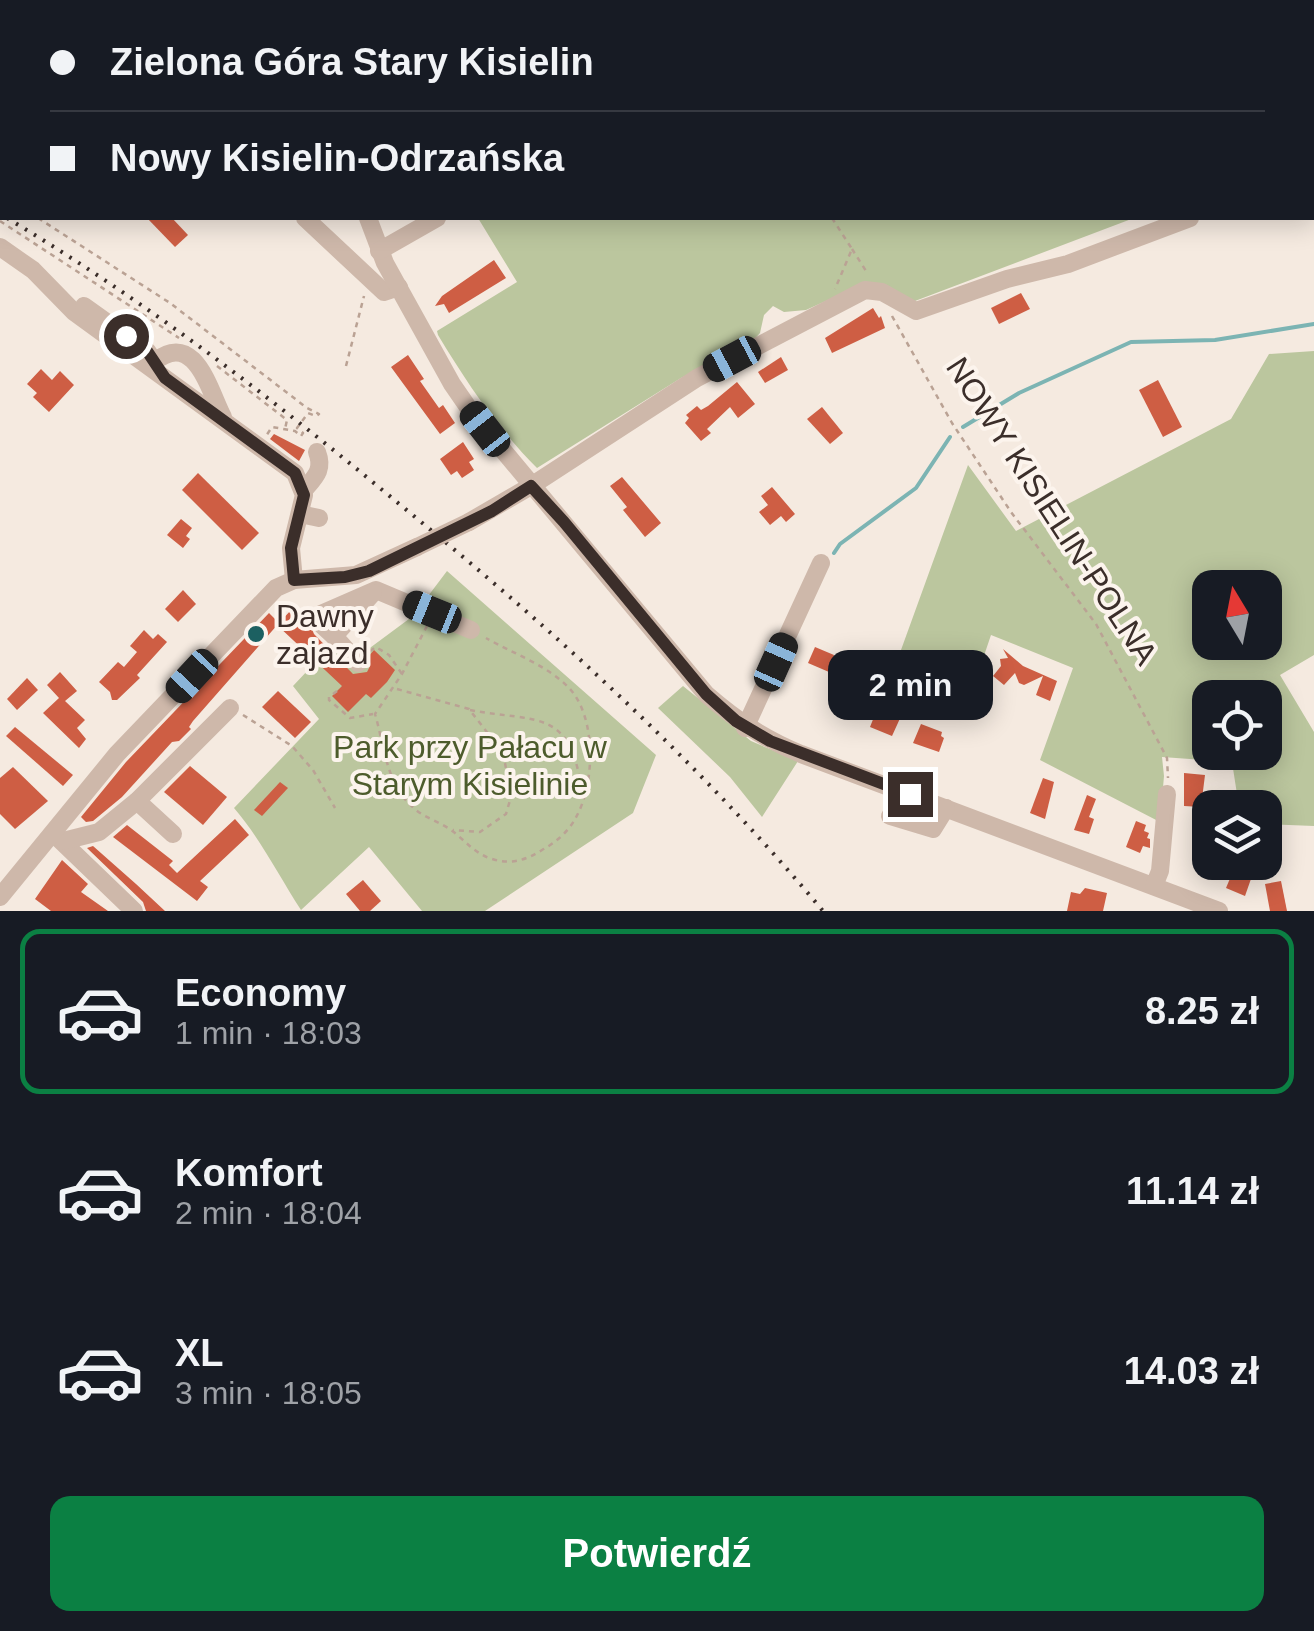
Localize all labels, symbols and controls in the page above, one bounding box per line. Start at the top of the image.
text: Zielona Góra Stary Kisielin [110,41,594,83]
text: Nowy Kisielin-Odrzańska [110,137,564,179]
route start [104,314,149,359]
car [698,332,766,386]
street label: NOWY KISIELIN-POLNA [939,351,1165,672]
car [455,396,515,462]
north arrow [1192,570,1282,660]
map controls [1192,570,1282,880]
car [399,587,465,637]
place label: Dawny zajazd [276,598,374,671]
marker: Dawny zajazd [245,623,267,645]
car [750,628,802,696]
car [161,644,223,708]
callout: 2 min [828,649,992,719]
text: 2 min [869,667,952,703]
button: locate [1192,680,1282,770]
park label: Park przy Pałacu w Starym Kisielinie [333,729,608,802]
route end [888,772,933,817]
button: layers [1192,790,1282,880]
icon: car [55,967,145,1057]
text: Economy [175,972,346,1014]
text: 8.25 zł [1145,990,1259,1032]
text: 1 min · 18:03 [175,1015,362,1051]
icon: car [55,1147,145,1237]
text: Komfort [175,1152,323,1194]
text: 11.14 zł [1126,1170,1259,1212]
text: 2 min · 18:04 [175,1195,362,1231]
icon: car [55,1327,145,1417]
text: XL [175,1332,224,1374]
text: 14.03 zł [1124,1350,1259,1392]
text: 3 min · 18:05 [175,1375,362,1411]
button: Potwierdź [50,1496,1264,1611]

